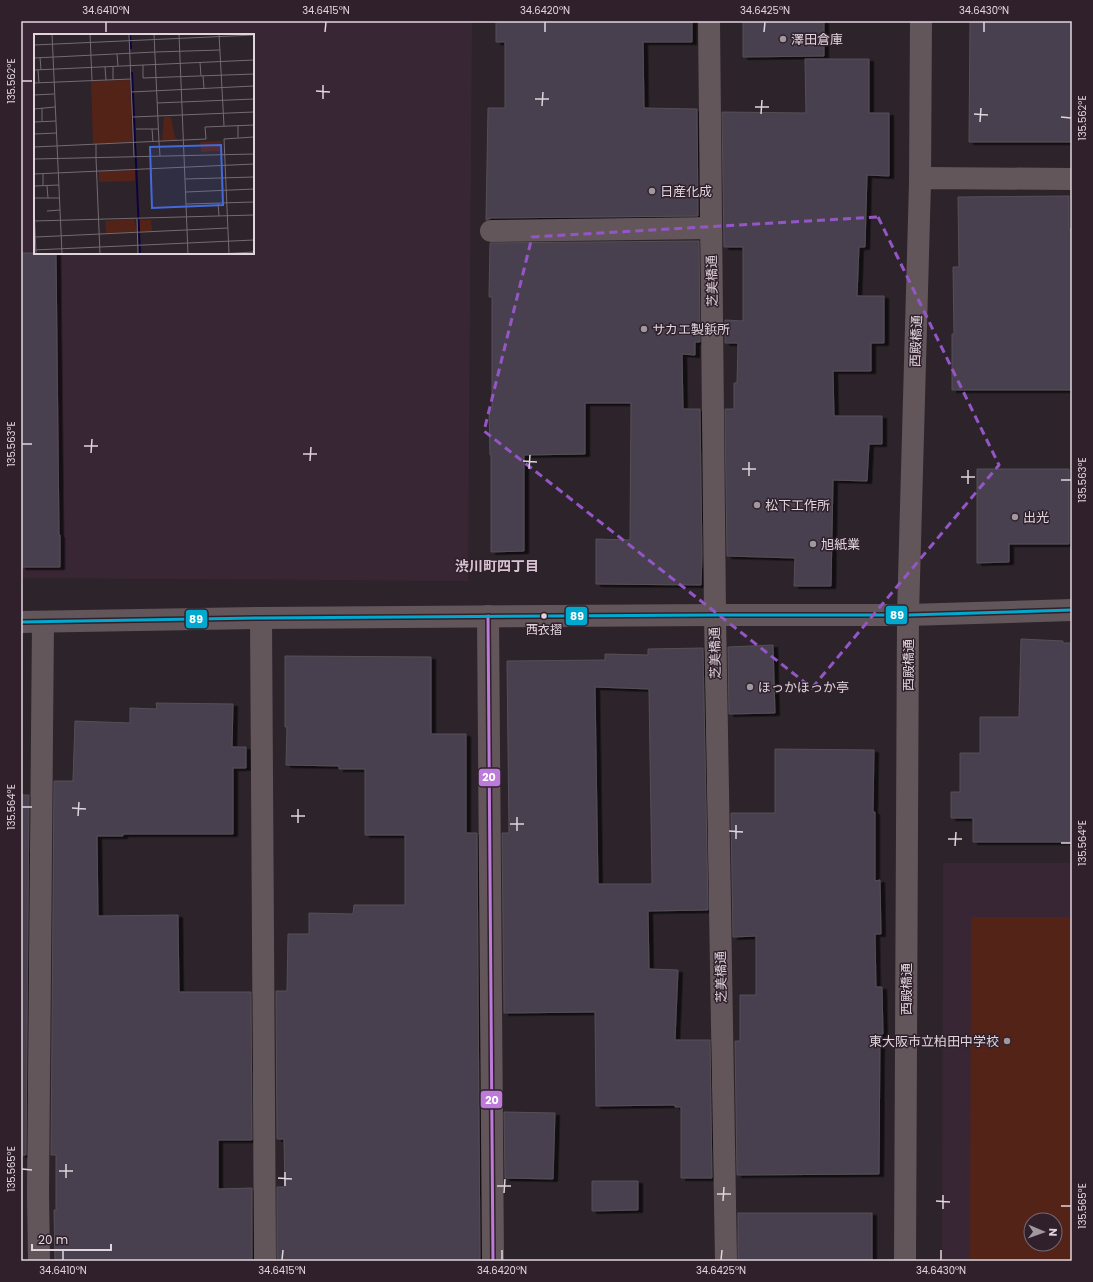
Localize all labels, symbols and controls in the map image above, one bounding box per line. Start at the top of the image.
text: 34.6410°N [82,3,130,18]
text: 34.6415°N [302,3,350,18]
text: 34.6420°N [520,3,570,18]
text: 34.6425°N [740,3,790,18]
text: 34.6430°N [959,3,1009,18]
place label: 澤田倉庫 [791,30,843,49]
inset map [34,34,254,254]
marker: 澤田倉庫 [778,34,788,44]
text: 135.562°E [4,58,19,104]
text: 135.562°E [1075,95,1090,141]
place label: 日産化成 [660,182,712,201]
marker: 日産化成 [647,186,657,196]
street label: 芝美橋通 [702,255,722,307]
street label: 西殿橋通 [906,315,926,367]
place label: サカエ製鋲所 [652,320,730,339]
marker: サカエ製鋲所 [639,324,649,334]
text: 135.563°E [4,421,19,467]
text: 135.563°E [1075,457,1090,503]
place label: 松下工作所 [765,496,830,515]
marker: 松下工作所 [752,500,762,510]
place label: 出光 [1023,508,1049,527]
marker: 出光 [1010,512,1020,522]
place label: 旭紙業 [821,535,860,554]
marker: 旭紙業 [808,539,818,549]
district label: 渋川町四丁目 [455,556,539,576]
line badge: 89 [885,605,908,625]
line badge: 89 [565,606,588,626]
text: 89 [890,607,904,623]
text: 89 [570,608,584,624]
line badge: 89 [185,609,208,629]
text: 89 [189,611,203,627]
marker: 西衣摺 [539,611,549,621]
place label: 西衣摺 [526,621,562,638]
street label: 芝美橋通 [705,627,725,679]
street label: 西殿橋通 [899,639,918,691]
place label: ほっかほっか亭 [758,678,849,697]
marker: ほっかほっか亭 [745,682,755,692]
line badge: 20 [478,768,501,787]
text: 20 [482,769,496,785]
text: 135.564°E [4,784,19,830]
text: 135.564°E [1075,820,1090,866]
street label: 芝美橋通 [711,951,731,1003]
street label: 西殿橋通 [897,963,916,1015]
place label: 東大阪市立柏田中学校 [869,1032,999,1051]
marker: 東大阪市立柏田中学校 [1002,1036,1012,1046]
line badge: 20 [480,1090,503,1109]
text: 20 [485,1092,499,1108]
text: 135.565°E [4,1146,19,1192]
text: 135.565°E [1075,1183,1090,1229]
north arrow [1023,1212,1063,1252]
scale bar [32,1226,111,1252]
text: N [1045,1228,1061,1237]
text: 20 m [38,1231,68,1248]
text: 34.6410°N [39,1263,87,1278]
text: 34.6415°N [258,1263,306,1278]
text: 34.6420°N [477,1263,527,1278]
text: 34.6425°N [696,1263,746,1278]
text: 34.6430°N [916,1263,966,1278]

